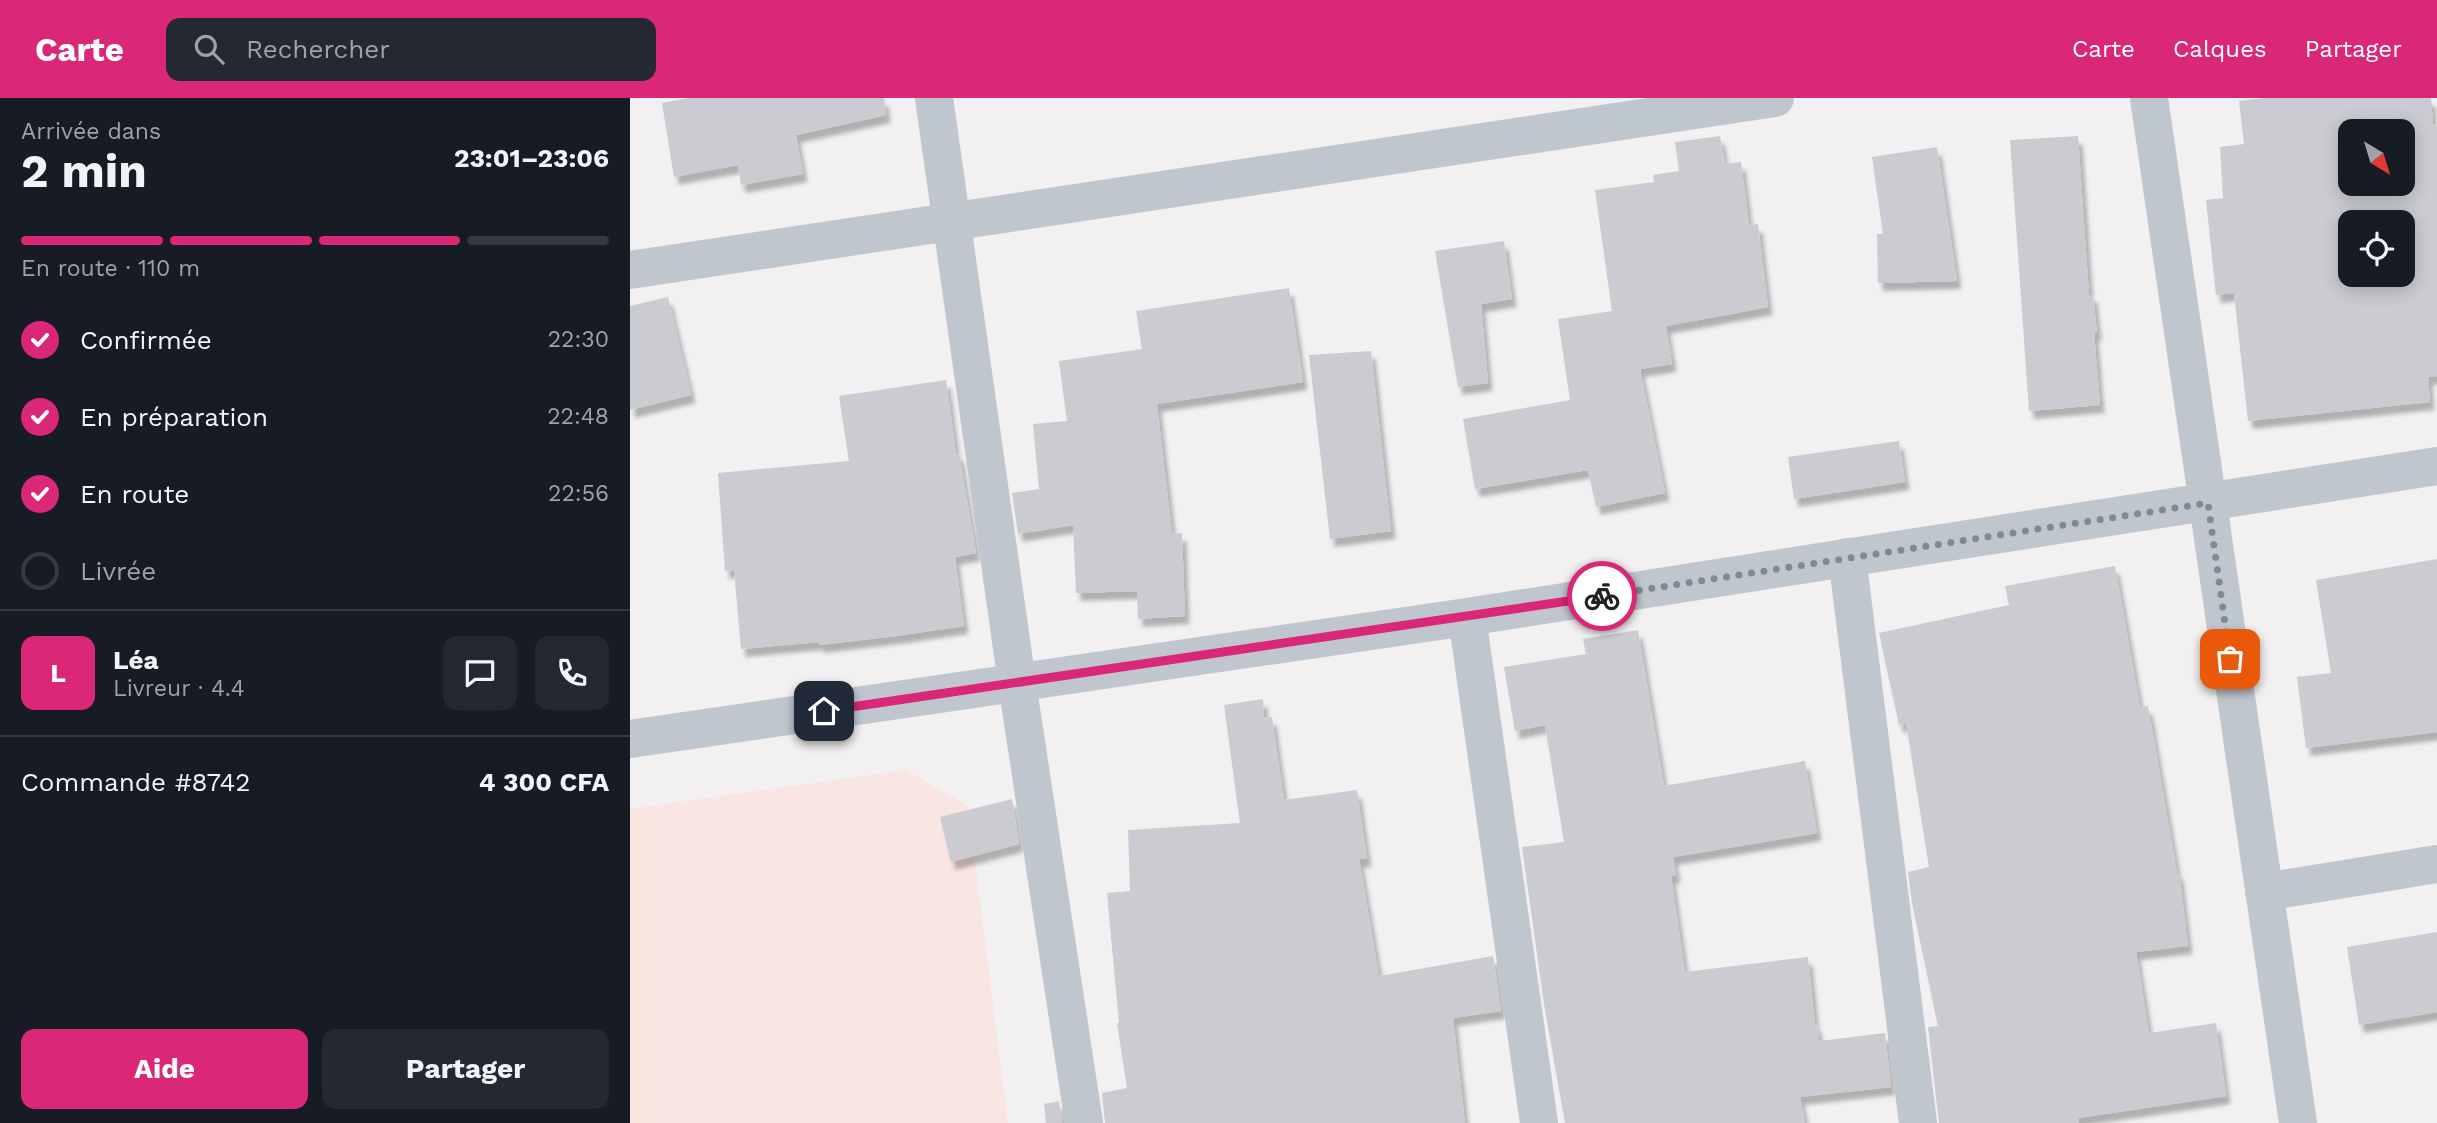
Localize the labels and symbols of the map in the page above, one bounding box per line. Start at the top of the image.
north arrow [2338,119,2415,196]
courier [1567,561,1637,631]
pin [2200,629,2260,689]
pin [794,681,854,741]

